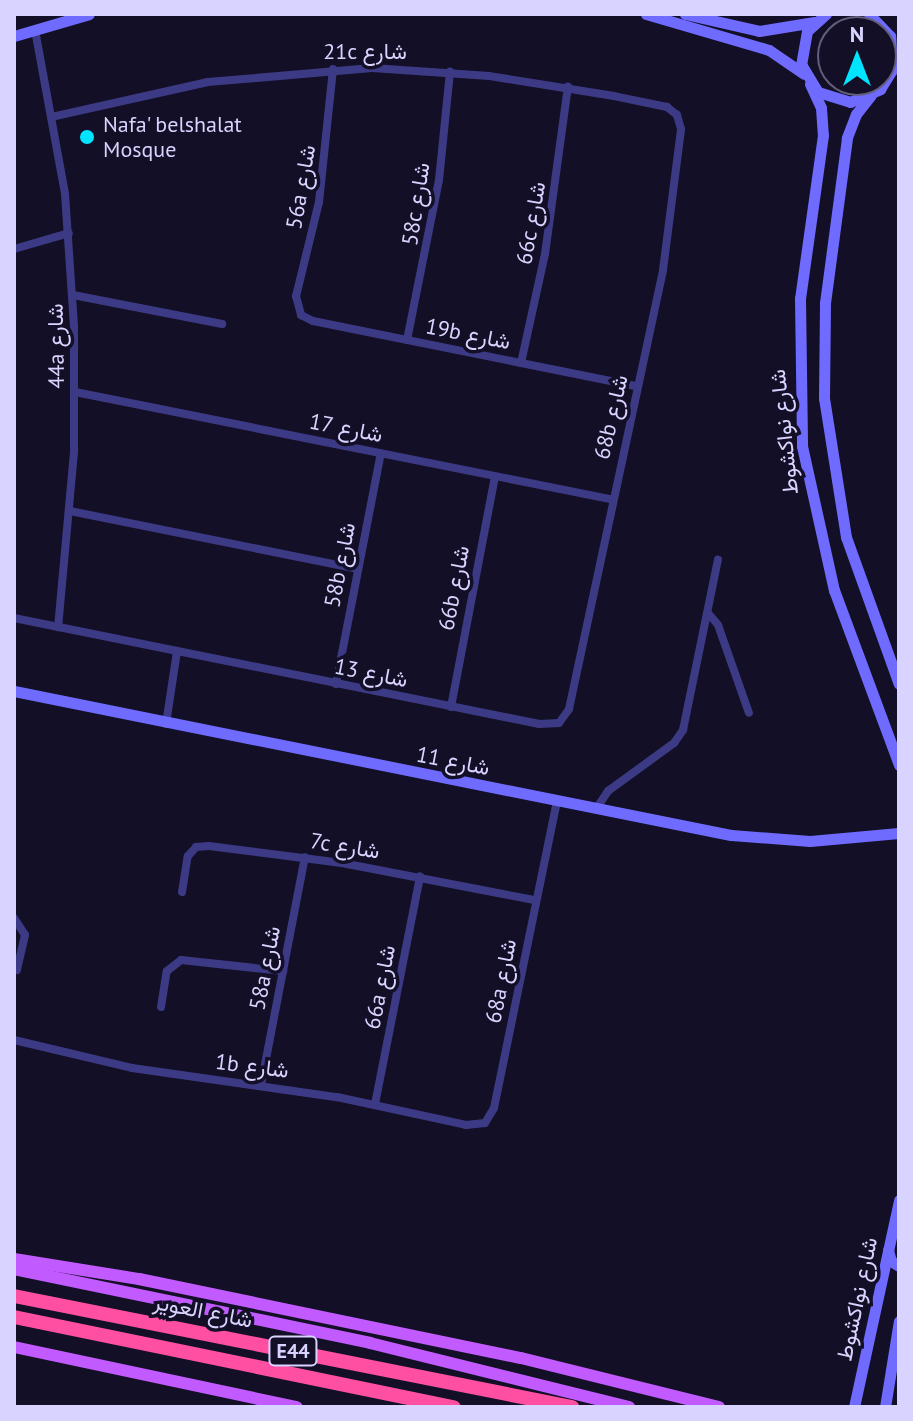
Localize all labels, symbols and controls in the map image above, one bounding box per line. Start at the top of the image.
north arrow [817,16,897,96]
text: N [850,20,864,48]
street label: 21c شارع [323,39,407,65]
place label: Nafa' belshalat Mosque [103,111,244,162]
marker: Nafa' belshalat Mosque [78,128,96,146]
street label: 56a شارع [281,143,321,231]
street label: 58c شارع [396,160,436,248]
street label: 66c شارع [511,179,551,267]
street label: 44a شارع [42,303,70,389]
street label: 19b شارع [423,313,513,355]
street label: شارع نواكشوط [764,368,804,496]
street label: 68b شارع [588,372,634,462]
street label: شارع 17 [307,408,385,448]
street label: 58b شارع [319,520,361,610]
street label: 66b شارع [433,543,475,633]
street label: شارع 13 [332,653,410,693]
street label: شارع 11 [414,741,492,781]
street label: 7c شارع [308,827,382,865]
street label: 58a شارع [244,924,286,1012]
street label: 68a شارع [480,937,522,1025]
street label: 66a شارع [359,943,401,1031]
street label: 1b شارع [214,1048,290,1084]
street label: شارع نواكشوط [831,1235,883,1363]
street label: شارع العوير [151,1288,255,1334]
road number: E44 [267,1335,319,1367]

